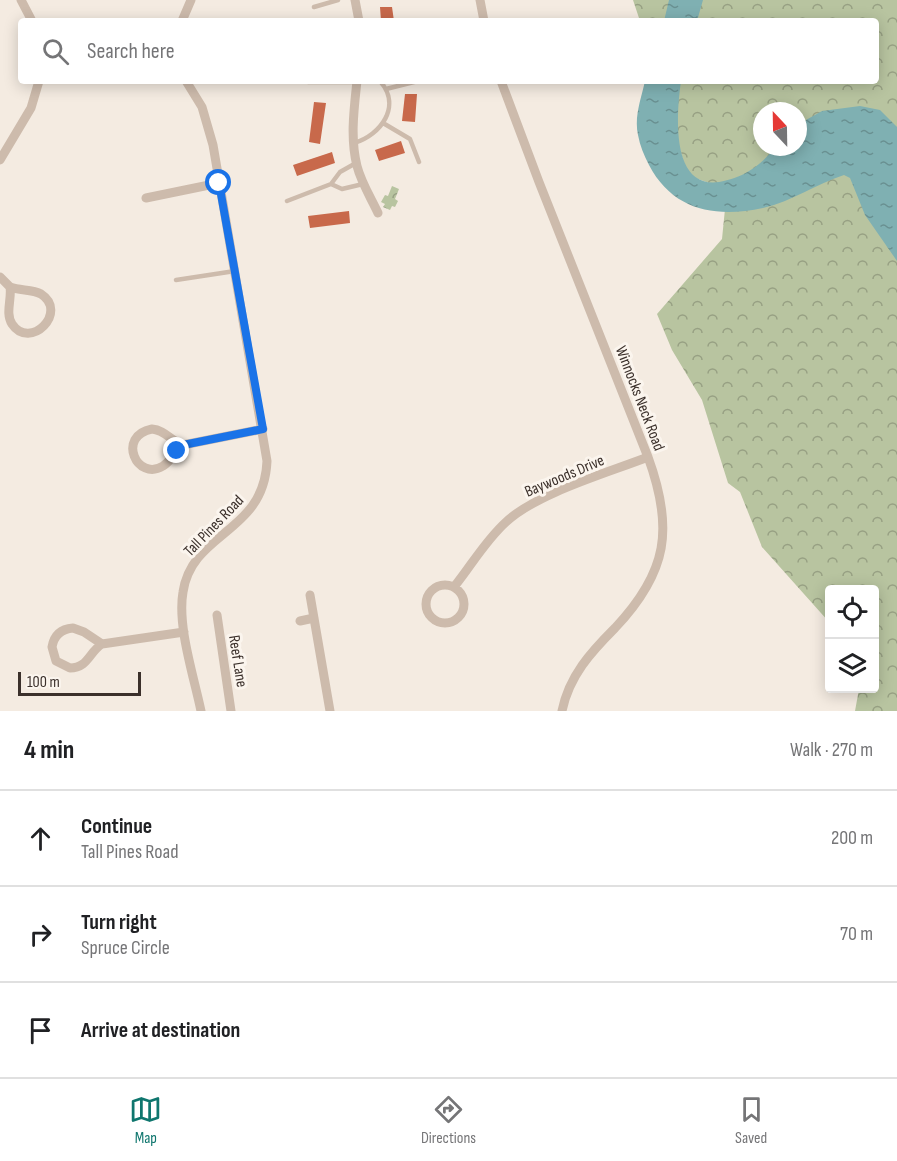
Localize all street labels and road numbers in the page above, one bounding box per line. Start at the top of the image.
street label: Winnocks Neck Road [611,344,668,454]
street label: Baywoods Drive [522,451,607,502]
street label: Tall Pines Road [180,491,248,561]
street label: Reef Lane [224,634,251,689]

